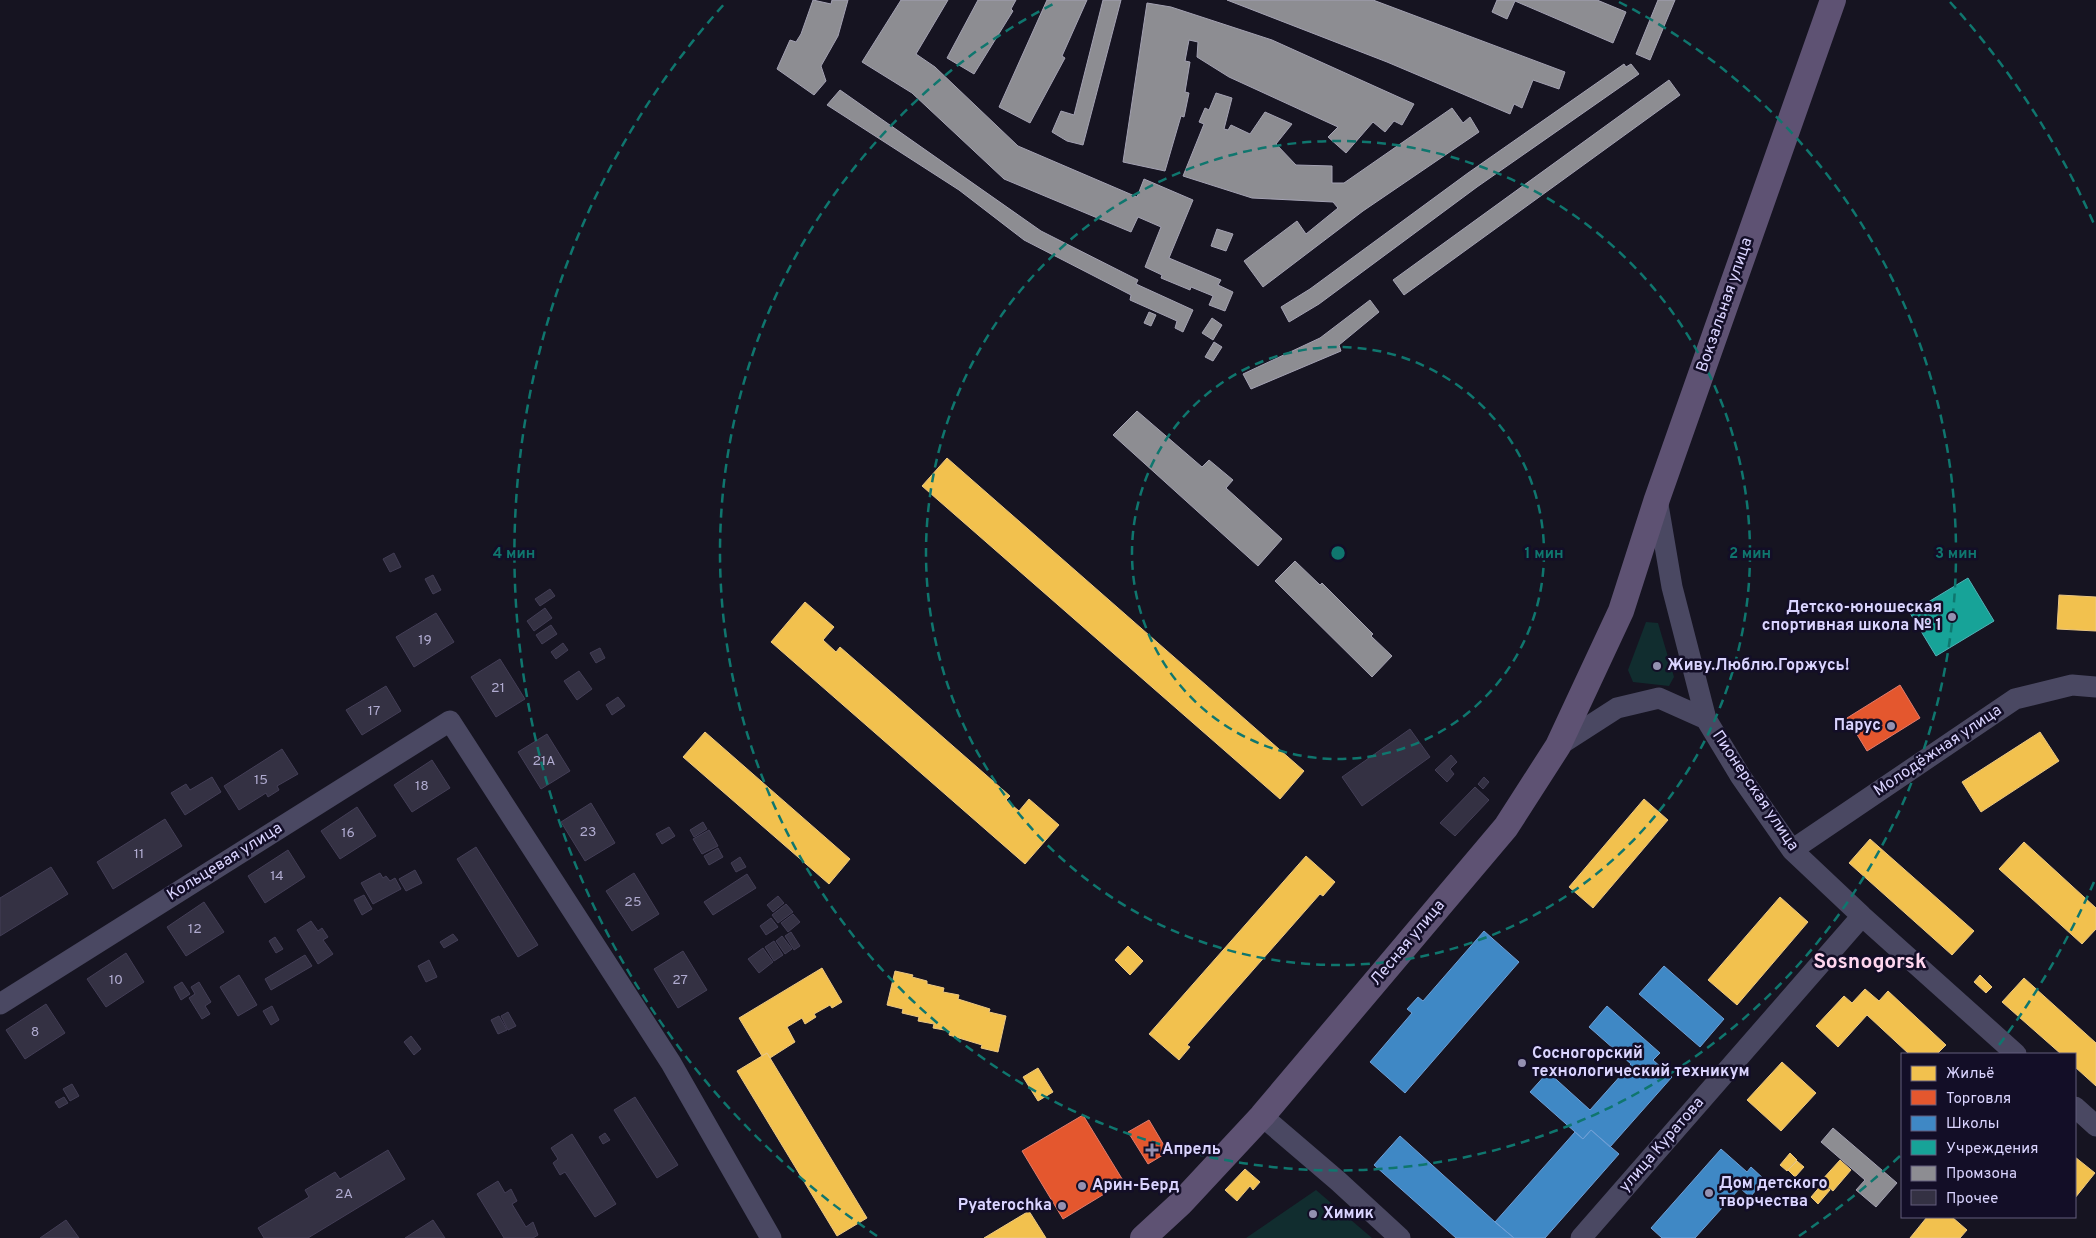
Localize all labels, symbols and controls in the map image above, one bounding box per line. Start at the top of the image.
street label: Вокзальная улица [1693,235,1757,375]
centre of rings [1329,544,1347,562]
text: 4 мин [493,545,535,564]
text: 1 мин [1525,545,1563,564]
text: 2 мин [1729,545,1771,564]
text: 3 мин [1935,545,1977,564]
place label: Детско-юношеская спортивная школа № 1 [1762,598,1942,636]
marker: Детско-юношеская спортивная школа № 1 [1946,611,1958,623]
house number: 19 [418,632,432,649]
place label: Живу.Люблю.Горжусь! [1667,656,1850,676]
marker: Живу.Люблю.Горжусь! [1651,660,1663,672]
house number: 21 [491,680,505,697]
street label: Молодёжная улица [1870,701,2006,801]
house number: 17 [368,703,380,720]
place label: Парус [1834,716,1881,736]
marker: Парус [1885,720,1897,732]
street label: Пионерская улица [1707,727,1803,855]
house number: 21А [533,753,555,770]
house number: 15 [254,772,268,789]
house number: 18 [415,778,429,795]
street label: Кольцевая улица [164,818,286,906]
house number: 23 [580,824,597,841]
house number: 16 [341,825,355,842]
house number: 11 [134,846,144,863]
house number: 14 [270,868,284,885]
house number: 25 [624,894,642,911]
street label: Лесная улица [1366,896,1450,990]
house number: 12 [188,921,202,938]
district label: Sosnogorsk [1813,949,1927,976]
house number: 10 [109,972,123,989]
house number: 27 [672,972,688,989]
house number: 8 [31,1024,39,1041]
place label: Сосногорский технологический техникум [1532,1044,1750,1082]
legend [1901,1053,2076,1218]
marker: Сосногорский технологический техникум [1516,1057,1528,1069]
text: Жильё [1946,1065,1994,1084]
text: Торговля [1946,1090,2011,1109]
street label: улица Куратова [1615,1093,1709,1197]
text: Школы [1946,1115,2000,1134]
place label: Апрель [1162,1140,1221,1160]
text: Учреждения [1946,1140,2038,1159]
marker: Апрель [1146,1144,1158,1156]
text: Промзона [1946,1165,2017,1184]
place label: Дом детского творчества [1719,1174,1828,1212]
place label: Арин-Берд [1092,1176,1180,1196]
marker: Арин-Берд [1076,1180,1088,1192]
house number: 2А [335,1186,353,1203]
marker: Дом детского творчества [1703,1187,1715,1199]
text: Прочее [1946,1190,1998,1209]
place label: Pyaterochka [958,1196,1052,1216]
marker: Pyaterochka [1056,1200,1068,1212]
place label: Химик [1323,1204,1374,1224]
marker: Химик [1307,1208,1319,1220]

